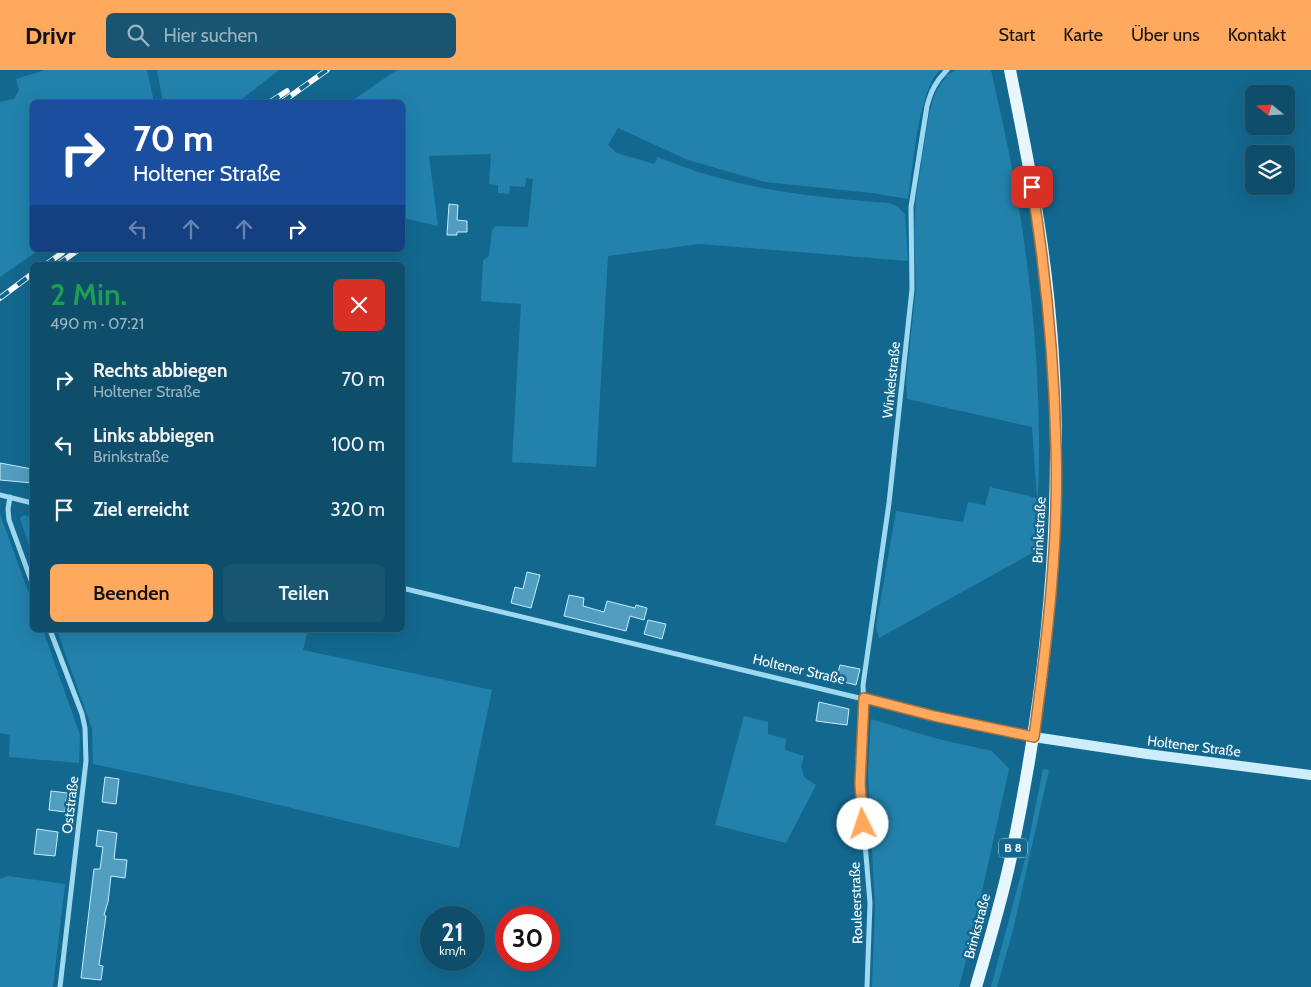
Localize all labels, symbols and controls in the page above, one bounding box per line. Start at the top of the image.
search box [106,13,456,58]
text: Drivr [25,21,76,50]
icon: search [124,21,152,49]
text: Hier suchen [164,24,258,47]
text: Start [999,24,1035,46]
text: Karte [1063,24,1103,46]
text: Über uns [1131,24,1200,46]
text: Kontakt [1228,24,1286,46]
north arrow [1245,85,1295,135]
map controls [1245,85,1295,195]
text: 70 m [133,117,214,160]
icon: right [50,120,115,185]
button: layers [1245,145,1295,195]
text: Holtener Straße [133,160,281,187]
pin [1011,166,1053,208]
icon: arrive [1018,173,1046,201]
icon: left [124,215,152,243]
icon: ahead [177,215,205,243]
icon: ahead [230,215,258,243]
icon: right [283,215,311,243]
text: 2 Min. [50,276,127,313]
button: close [333,279,385,331]
text: 490 m · 07:21 [50,314,144,333]
street label: Winkelstraße [878,341,904,419]
text: Rechts abbiegen [93,359,227,382]
icon: right [50,366,78,394]
text: 70 m [341,368,385,391]
text: Holtener Straße [93,382,200,401]
text: Links abbiegen [93,424,214,447]
icon: left [50,431,78,459]
text: 100 m [331,433,385,456]
text: Brinkstraße [93,447,169,466]
icon: arrive [50,496,78,524]
street label: Brinkstraße [1028,496,1050,564]
text: Ziel erreicht [93,498,189,521]
text: 320 m [331,498,385,521]
button: Beenden [50,564,213,622]
button: Teilen [223,564,385,622]
street label: Holtener Straße [751,650,847,688]
street label: Holtener Straße [1146,731,1242,761]
street label: Oststraße [58,775,82,835]
position arrow [836,797,888,849]
road number: B 8 [999,838,1027,858]
street label: Rouleerstraße [846,862,866,944]
street label: Brinkstraße [960,892,994,960]
speed limit sign: 30 [495,906,560,971]
text: 21 [441,917,464,947]
text: km/h [439,943,466,958]

